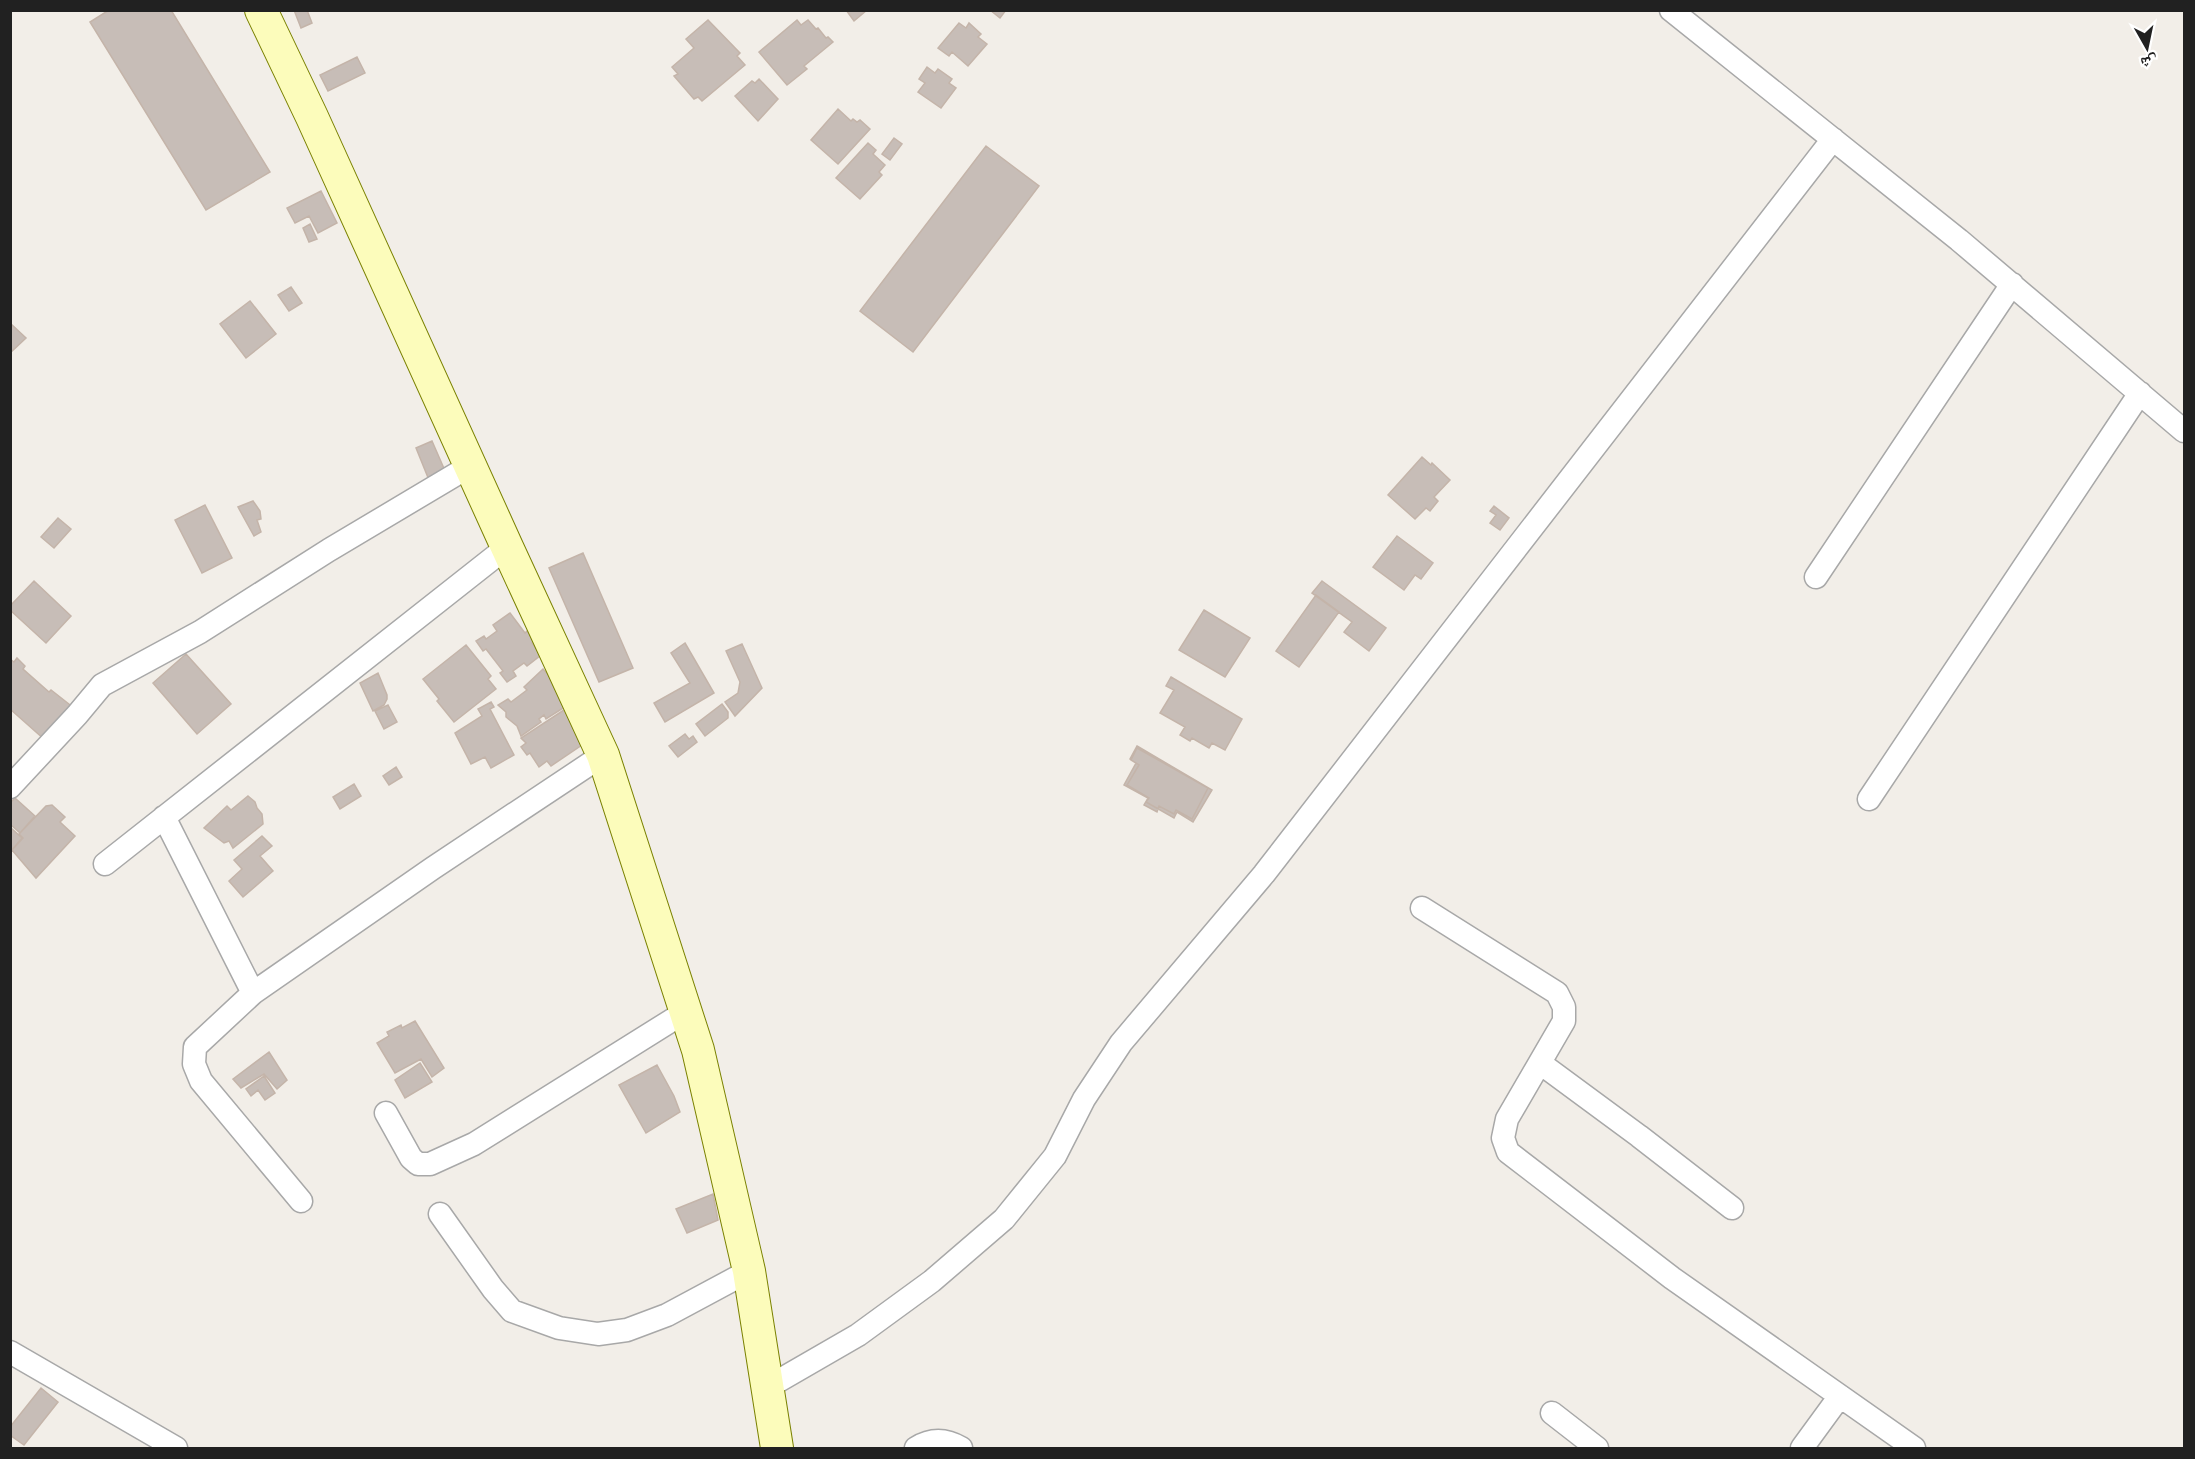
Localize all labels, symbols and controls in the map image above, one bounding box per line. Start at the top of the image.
north arrow [2117,18,2177,78]
text: ش [2139,50,2159,74]

